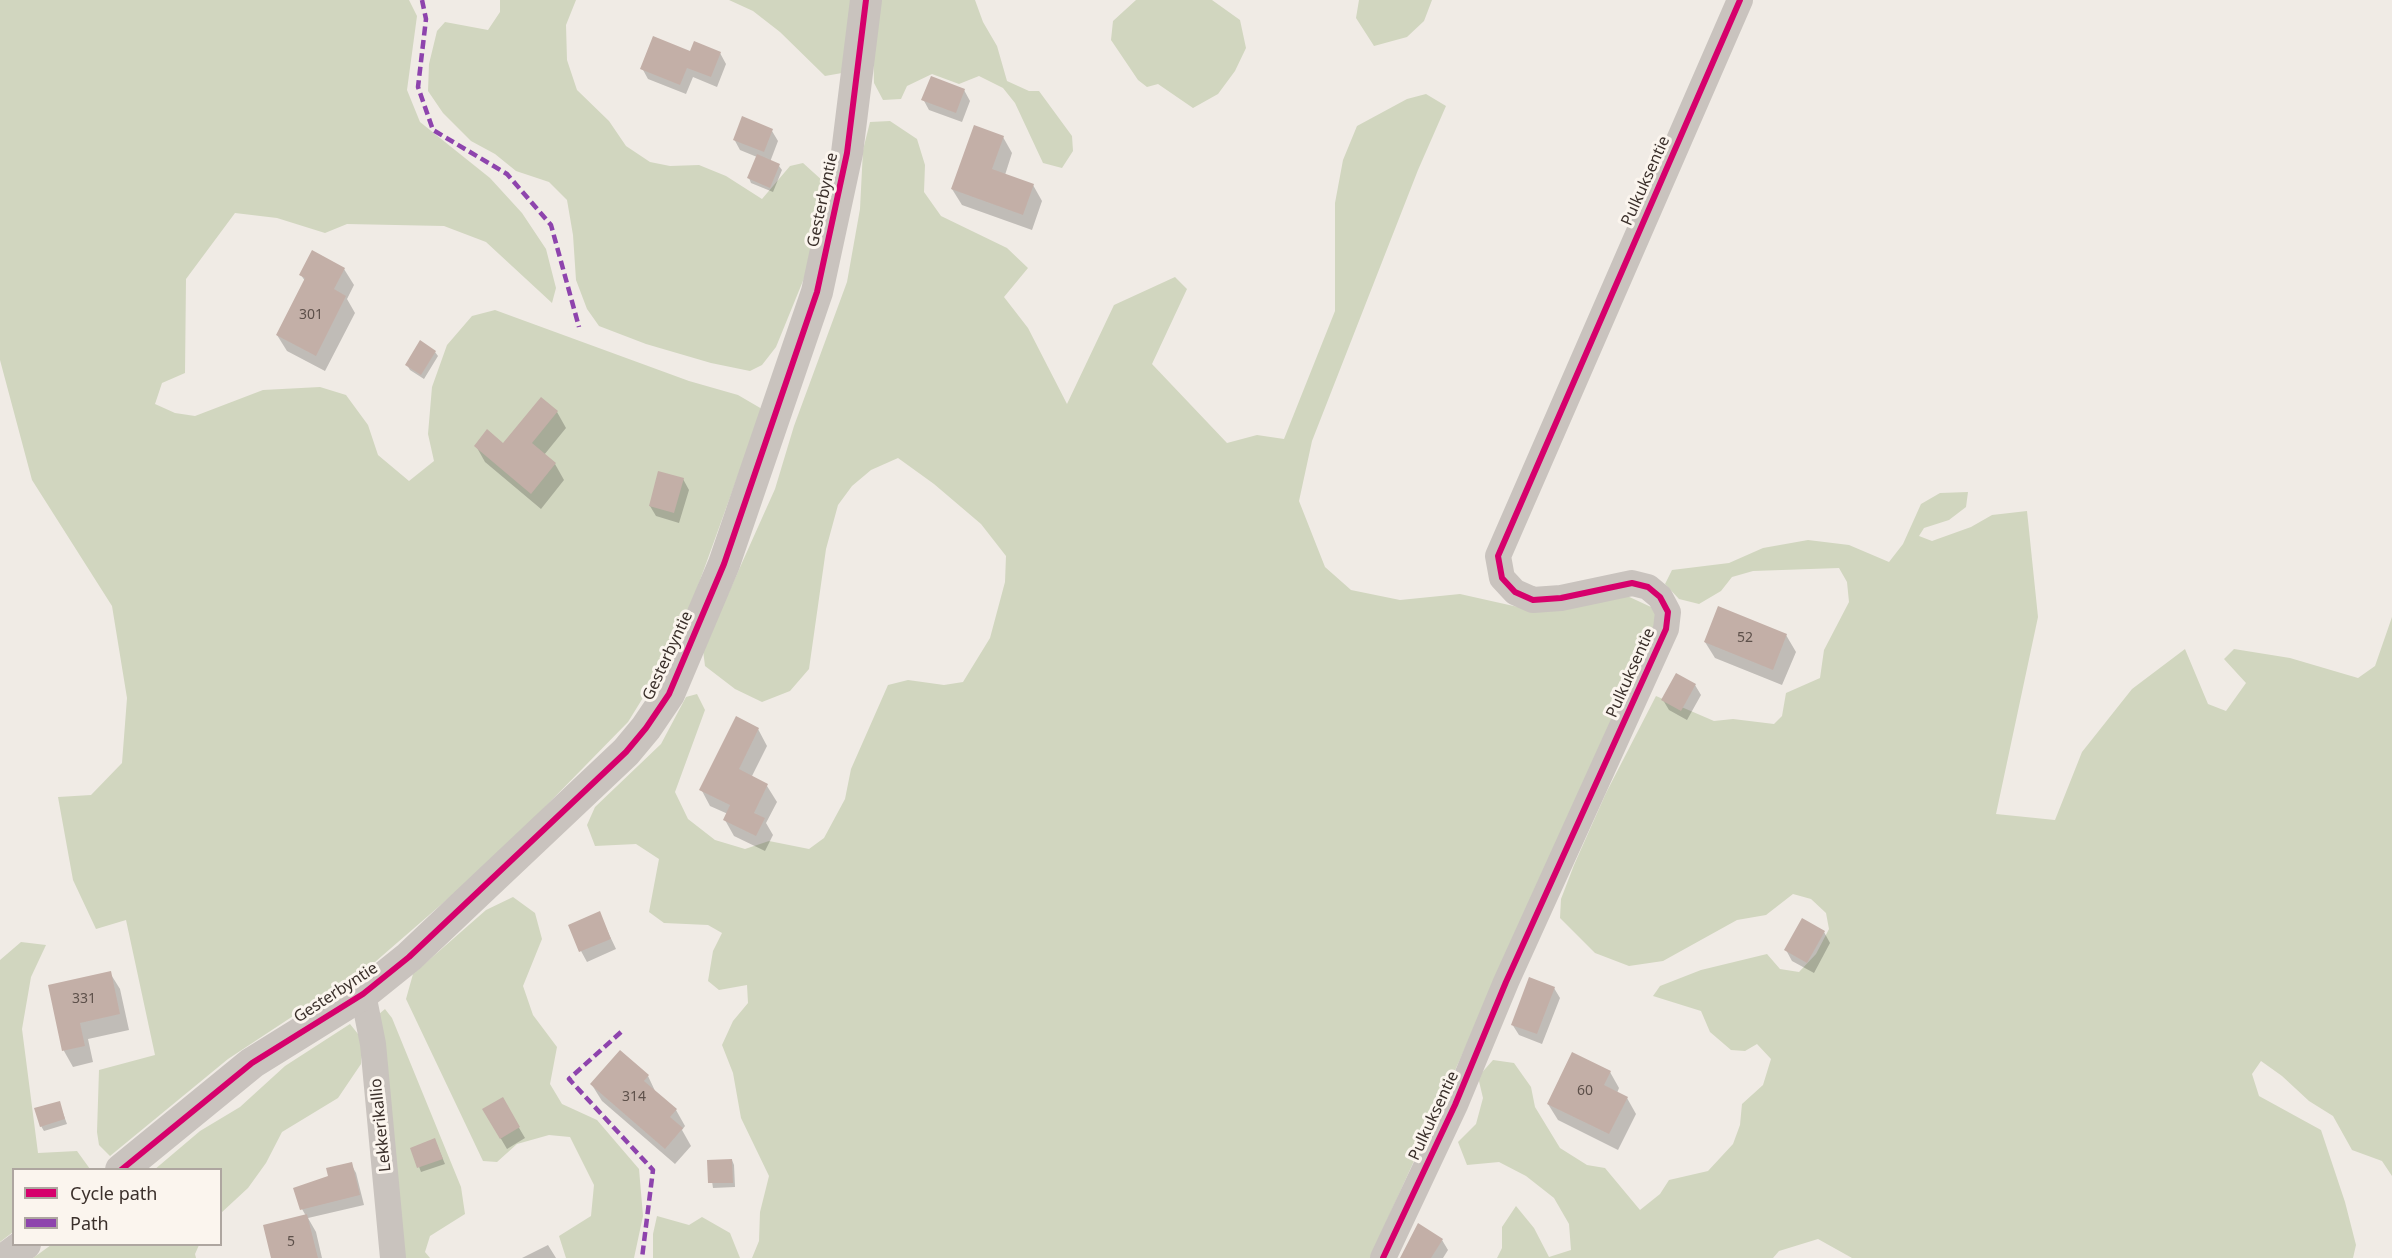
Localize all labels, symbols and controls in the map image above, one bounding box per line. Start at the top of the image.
street label: Pulkuksentie [1618,133,1674,229]
street label: Gesterbyntie [804,151,842,249]
house number: 301 [299,307,323,323]
street label: Gesterbyntie [639,608,697,704]
street label: Pulkuksentie [1603,625,1659,721]
house number: 52 [1737,630,1753,646]
street label: Gesterbyntie [290,959,382,1027]
house number: 331 [72,991,96,1007]
street label: Pulkuksentie [1405,1068,1463,1164]
street label: Lekkerikallio [367,1077,395,1173]
house number: 60 [1577,1083,1593,1099]
house number: 314 [622,1089,646,1105]
legend [12,1168,222,1246]
text: Cycle path [70,1181,157,1205]
text: Path [70,1211,109,1235]
house number: 5 [287,1234,295,1250]

